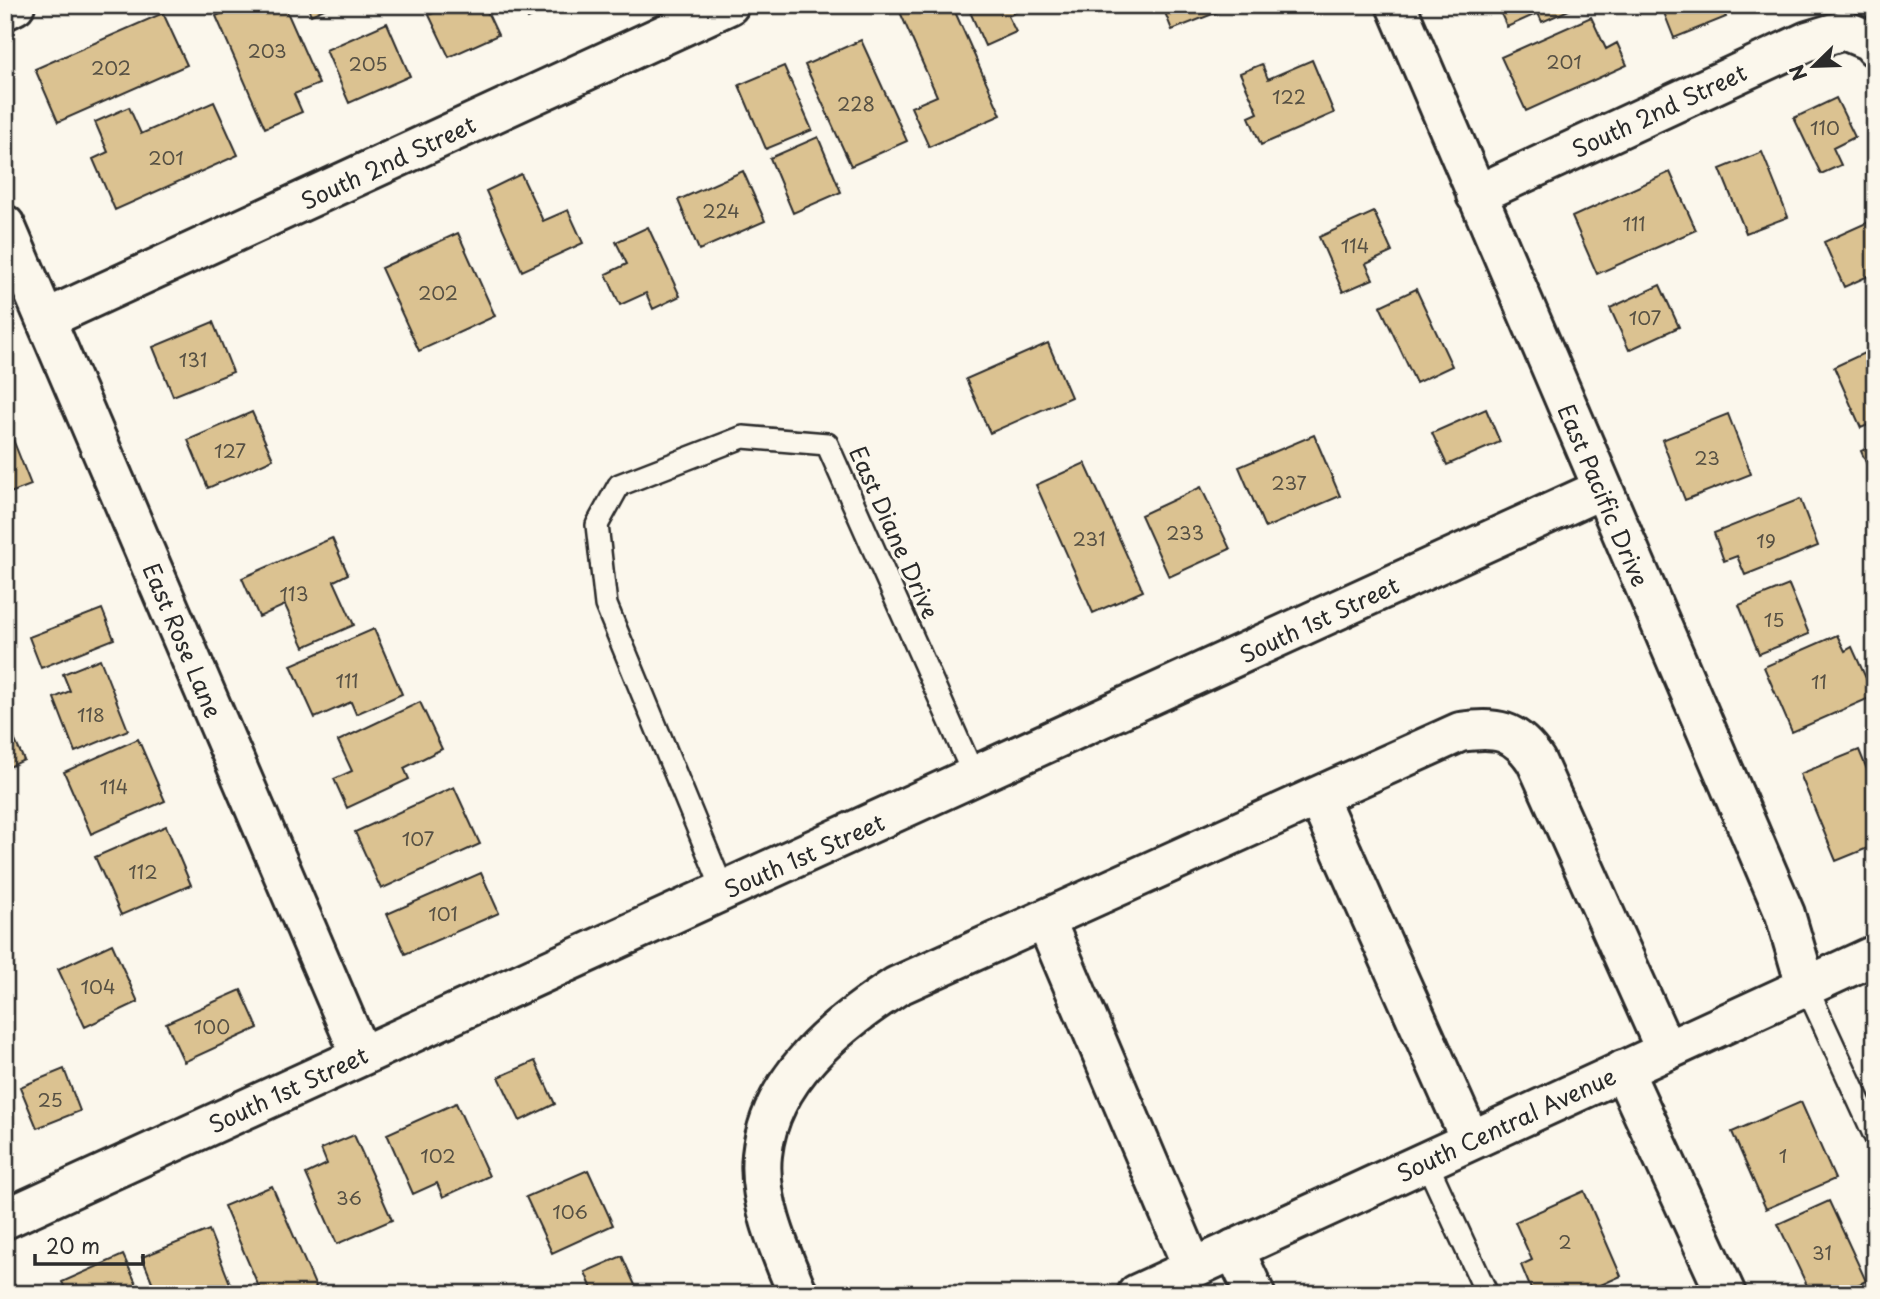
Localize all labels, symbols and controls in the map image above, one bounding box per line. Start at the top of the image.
north arrow [1778,32,1848,102]
house number: 203 [247,36,287,64]
house number: 201 [1546,47,1582,75]
house number: 205 [348,49,388,77]
house number: 202 [91,53,131,81]
street label: South 2nd Street [1566,54,1752,166]
text: N [1782,61,1813,85]
house number: 122 [1272,82,1306,110]
house number: 228 [837,89,875,117]
street label: South 2nd Street [295,106,481,218]
house number: 110 [1810,113,1840,141]
house number: 201 [148,143,184,171]
house number: 224 [702,196,740,224]
house number: 111 [1622,209,1646,237]
house number: 114 [1341,231,1369,259]
house number: 202 [418,278,458,306]
house number: 107 [1629,303,1662,331]
house number: 131 [179,345,207,373]
street label: East Pacific Drive [1550,398,1658,592]
house number: 127 [214,436,246,464]
street label: East Diane Drive [841,440,949,624]
house number: 23 [1694,443,1720,471]
house number: 237 [1271,468,1307,496]
house number: 233 [1166,518,1204,546]
house number: 231 [1072,524,1106,552]
house number: 19 [1756,526,1776,554]
street label: East Rose Lane [135,557,231,723]
street label: South 1st Street [1234,567,1404,671]
house number: 113 [280,579,308,607]
house number: 15 [1764,605,1784,633]
house number: 111 [335,666,359,694]
house number: 11 [1811,667,1827,695]
house number: 118 [77,700,105,728]
house number: 114 [100,772,128,800]
street label: South 1st Street [718,804,890,906]
house number: 107 [402,824,435,852]
house number: 112 [128,857,158,885]
house number: 101 [428,899,458,927]
house number: 104 [81,972,115,1000]
house number: 100 [194,1012,230,1040]
street label: South 1st Street [203,1037,373,1141]
street label: South Central Avenue [1391,1058,1621,1190]
house number: 25 [37,1085,63,1113]
house number: 102 [420,1141,456,1169]
house number: 1 [1779,1141,1787,1169]
house number: 36 [336,1183,362,1211]
house number: 106 [552,1197,588,1225]
scale bar [35,1222,144,1266]
house number: 2 [1558,1227,1572,1255]
text: 20 m [46,1229,100,1261]
house number: 31 [1812,1238,1832,1266]

